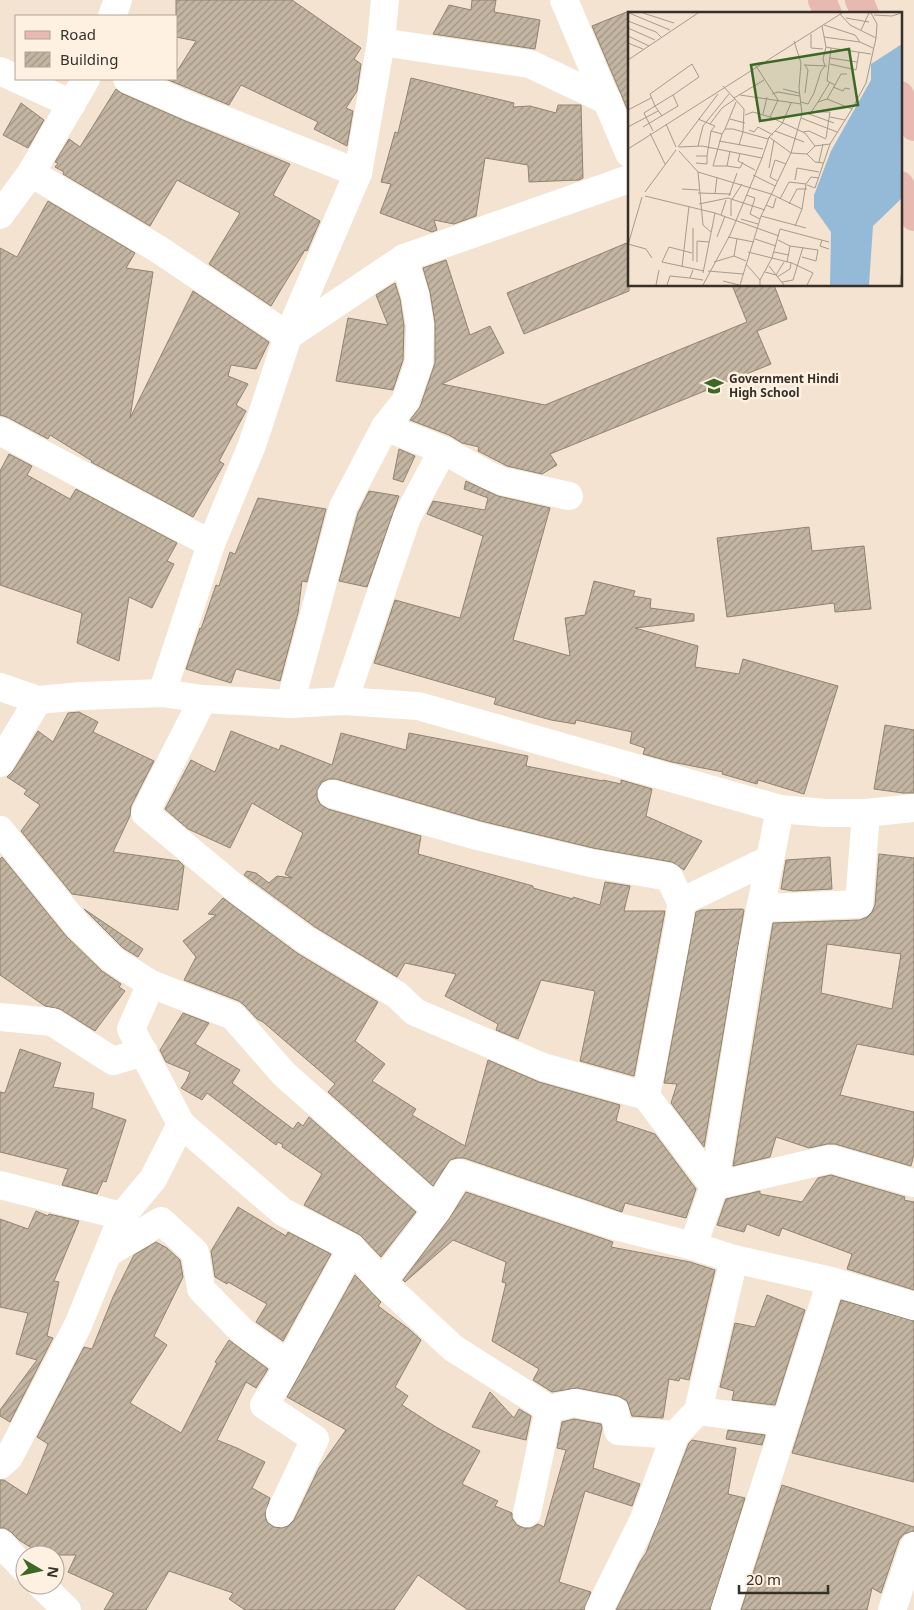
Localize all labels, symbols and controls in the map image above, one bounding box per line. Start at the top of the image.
inset map [628,12,902,286]
legend [15,15,178,80]
text: Road [60,24,96,44]
text: Building [60,49,118,69]
place label: Government Hindi High School [729,370,839,401]
school or university icon: Government Hindi High School [703,375,725,397]
north arrow [15,1545,65,1595]
scale bar [739,1562,828,1594]
text: N [43,1565,64,1579]
text: 20 m [746,1569,781,1589]

